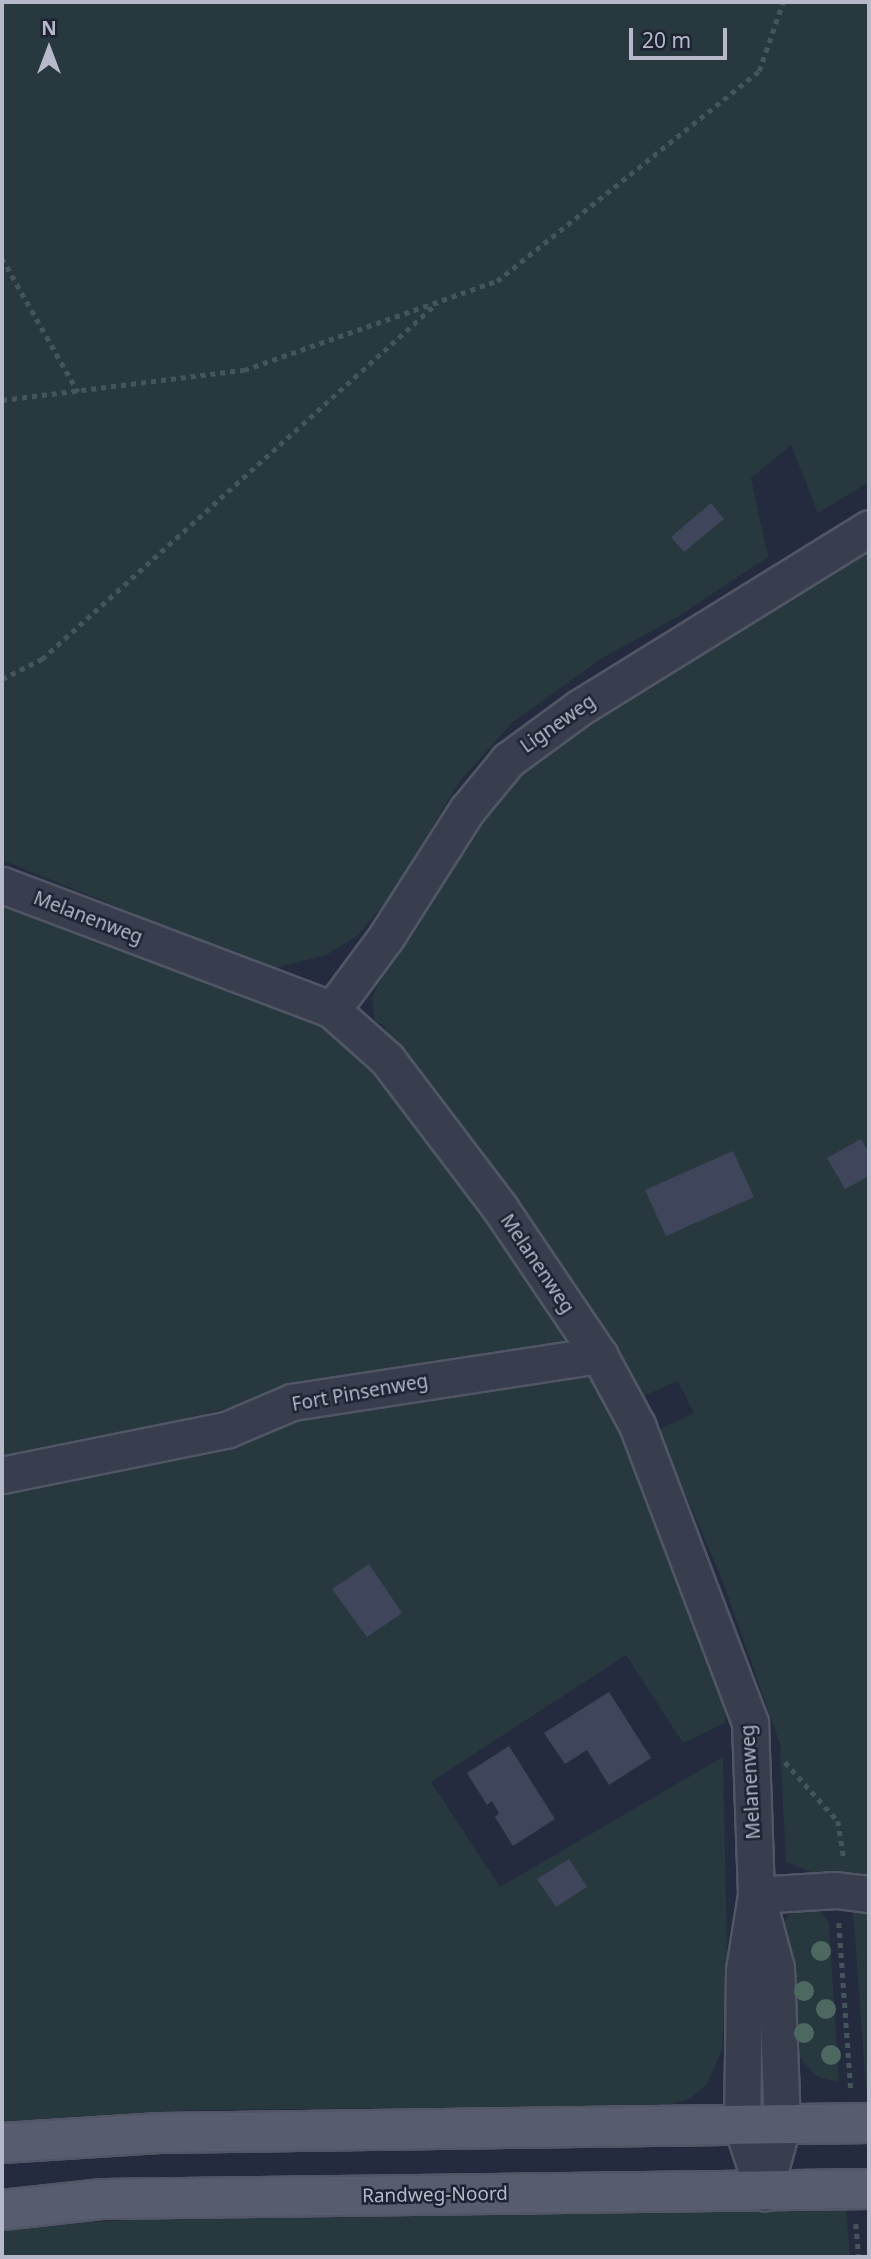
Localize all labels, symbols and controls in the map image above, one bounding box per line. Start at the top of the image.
north arrow [14,14,84,84]
scale bar [633,14,731,58]
text: N [41,15,57,41]
text: 20 m [642,26,691,54]
street label: Ligneweg [516,690,600,758]
street label: Melanenweg [30,887,146,949]
street label: Melanenweg [495,1210,579,1318]
street label: Fort Pinsenweg [290,1370,430,1416]
street label: Melanenweg [737,1724,765,1840]
street label: Randweg-Noord [362,2182,508,2208]

